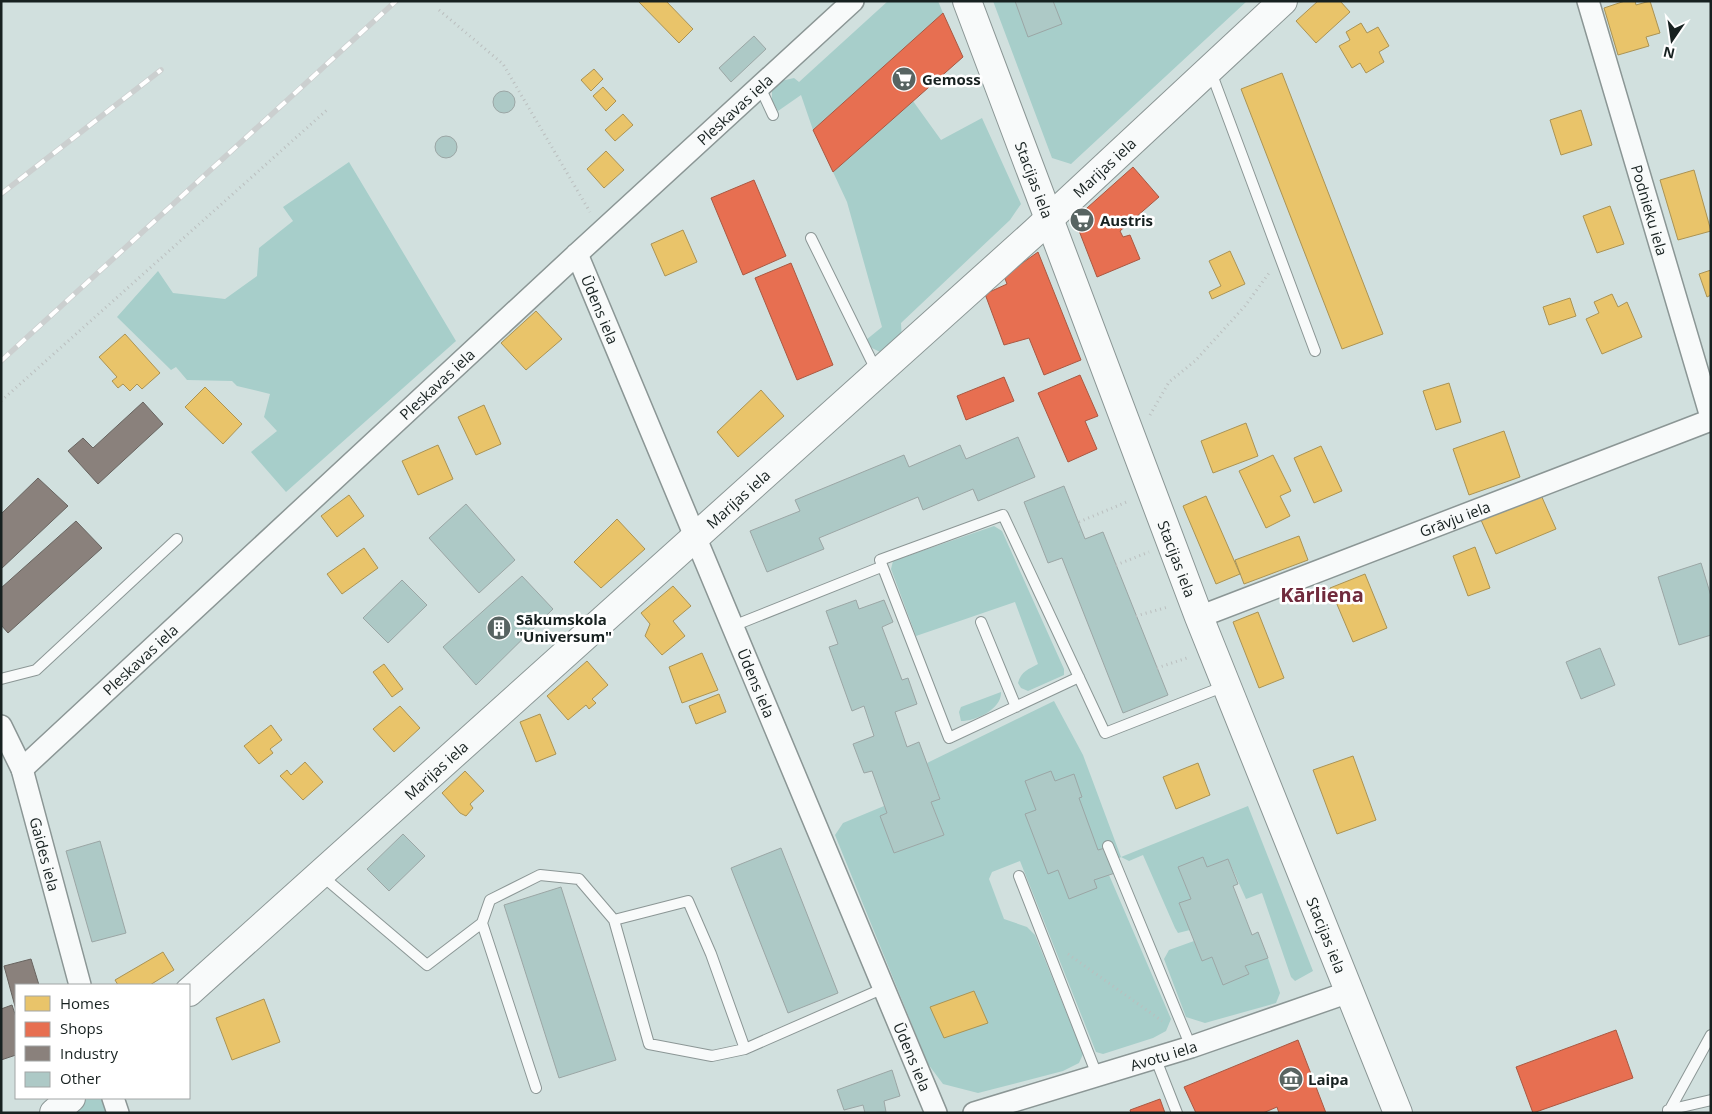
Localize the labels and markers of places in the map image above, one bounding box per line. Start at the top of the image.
supermarket icon: Gemoss [891,66,917,92]
place label: Gemoss [922,69,981,89]
supermarket icon: Austris [1069,207,1095,233]
place label: Austris [1100,210,1153,230]
place label: Sākumskola "Universum" [516,609,612,646]
building icon: Sākumskola "Universum" [486,615,512,641]
museum icon: Laipa [1278,1066,1304,1092]
place label: Laipa [1308,1069,1349,1089]

